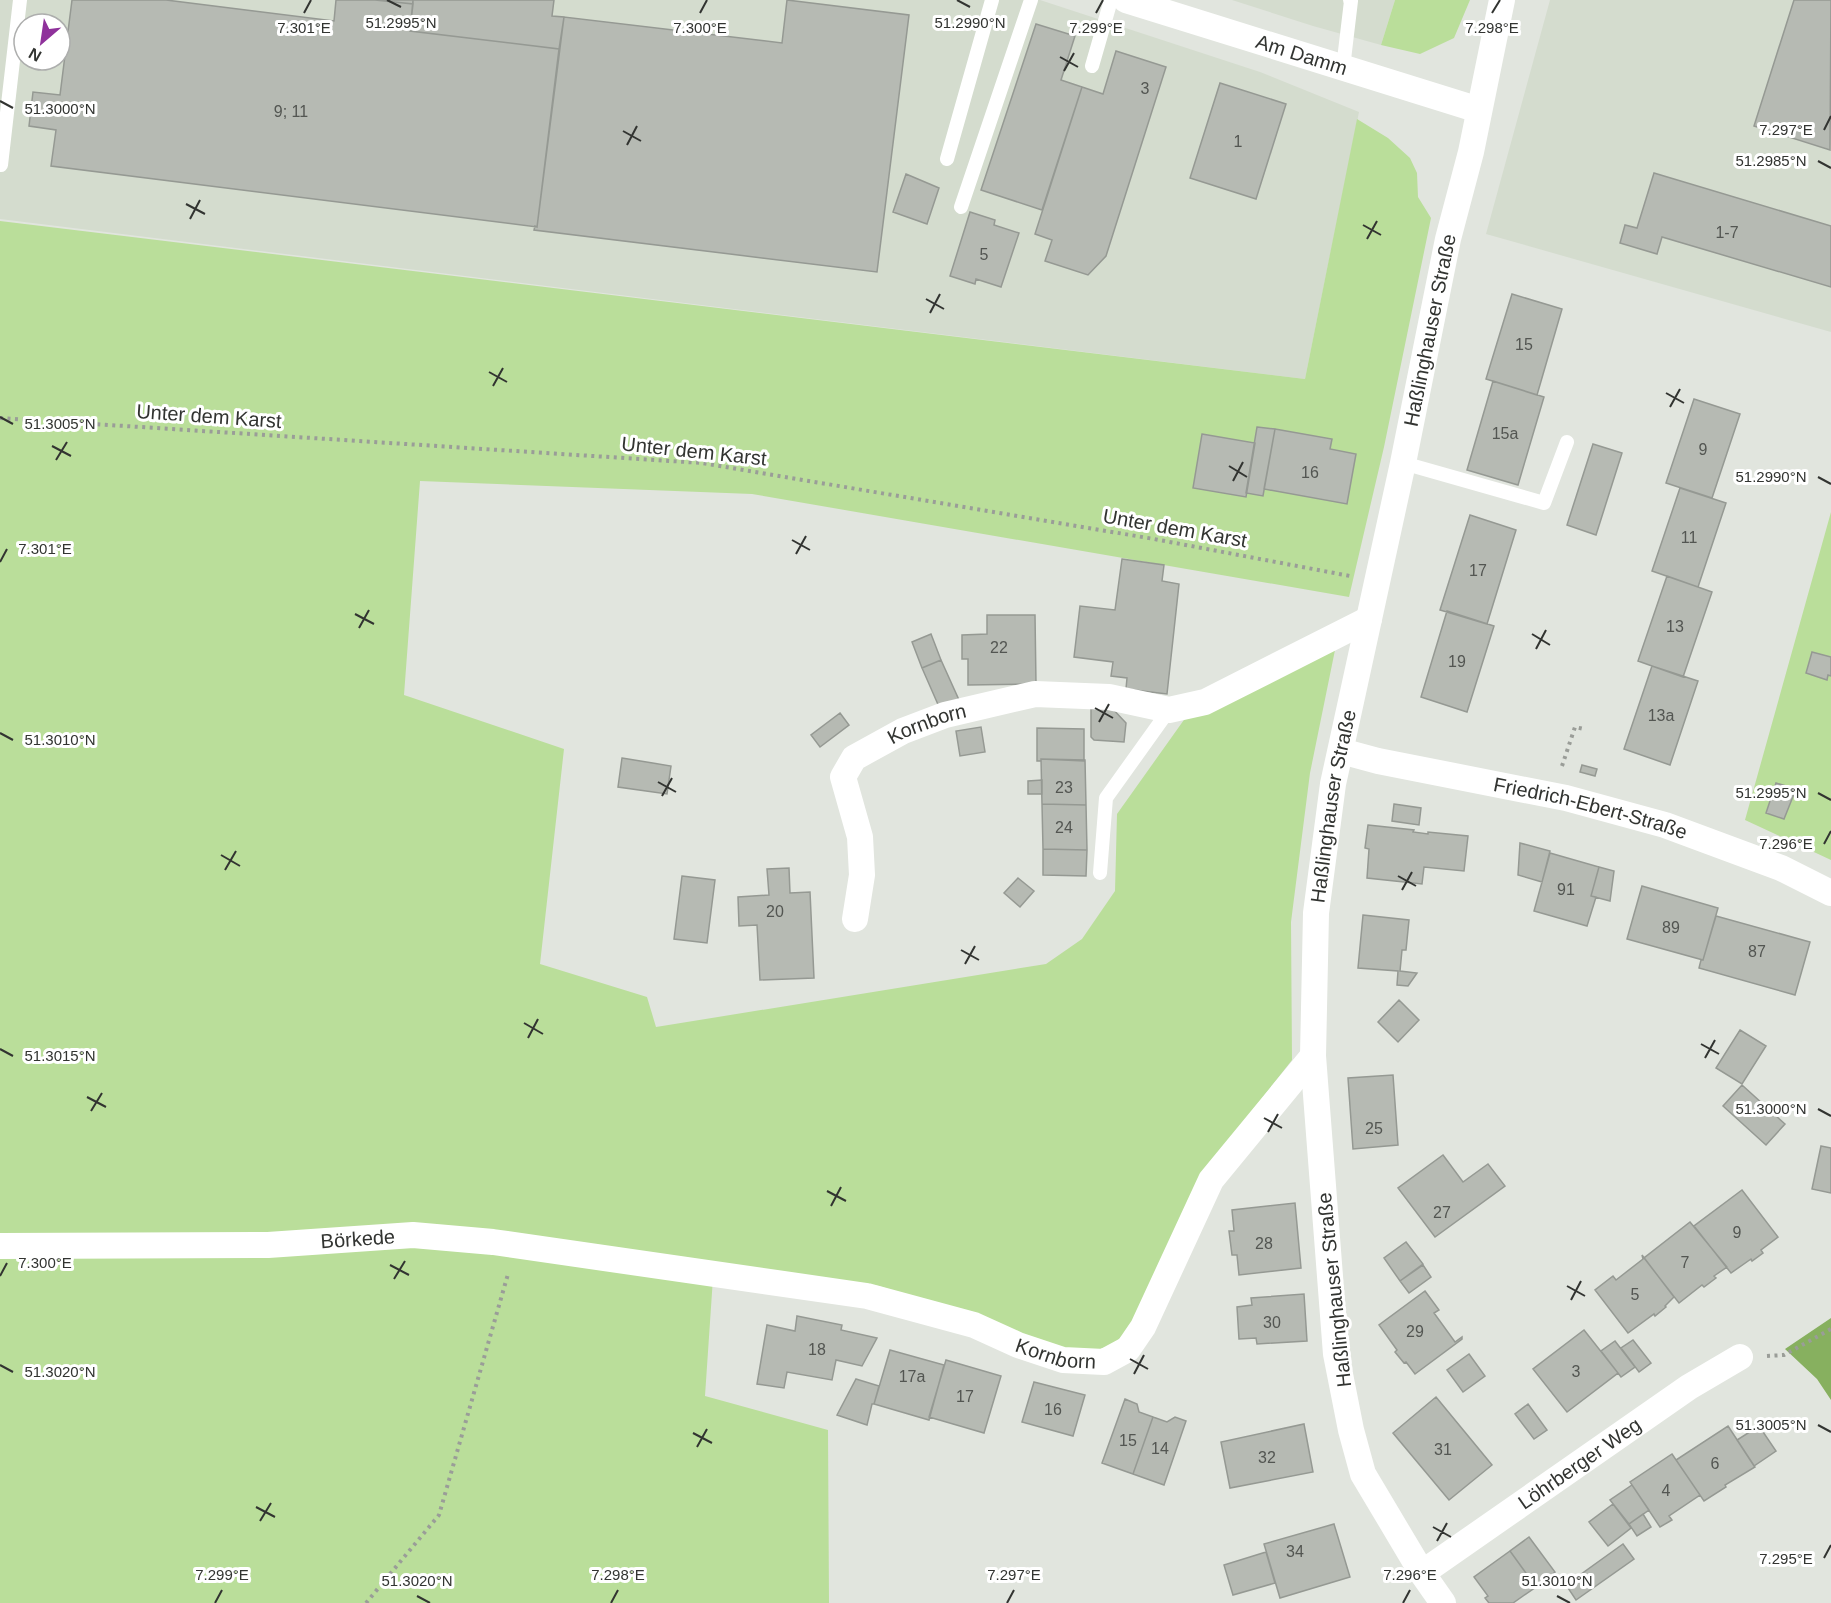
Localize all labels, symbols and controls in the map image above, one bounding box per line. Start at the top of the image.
north arrow [12,12,72,72]
text: 51.2995°N [365,14,437,31]
text: 51.2990°N [934,14,1006,31]
text: 7.301°E [277,19,331,36]
text: 7.300°E [673,19,727,36]
text: 7.299°E [1069,19,1123,36]
text: 7.298°E [1465,19,1519,36]
street label: Am Damm [1253,30,1350,79]
text: N [26,44,44,65]
house number: 3 [1141,80,1150,97]
text: 51.3000°N [24,100,96,117]
house number: 9; 11 [274,103,308,120]
text: 7.297°E [1759,121,1813,138]
house number: 1 [1234,133,1243,150]
text: 51.2985°N [1735,152,1807,169]
house number: 1-7 [1715,224,1739,241]
street label: Haßlinghauser Straße [1400,232,1460,428]
house number: 5 [980,246,989,263]
house number: 15 [1515,336,1533,353]
street label: Unter dem Karst [136,400,283,432]
text: 51.3005°N [24,415,96,432]
house number: 15a [1492,425,1518,442]
street label: Unter dem Karst [620,432,768,470]
house number: 9 [1699,441,1708,458]
house number: 16 [1301,464,1319,481]
text: 51.2990°N [1735,468,1807,485]
street label: Unter dem Karst [1101,505,1249,552]
house number: 11 [1681,529,1697,546]
text: 7.301°E [18,540,72,557]
house number: 17 [1469,562,1487,579]
house number: 13 [1666,618,1684,635]
house number: 22 [990,639,1008,656]
house number: 19 [1448,653,1466,670]
street label: Kornborn [884,699,968,748]
house number: 13a [1648,707,1674,724]
street label: Haßlinghauser Straße [1306,708,1360,904]
text: 51.3010°N [24,731,96,748]
street label: Friedrich-Ebert-Straße [1492,773,1690,843]
house number: 23 [1055,779,1073,796]
text: 51.2995°N [1735,784,1807,801]
house number: 24 [1055,819,1073,836]
text: 7.296°E [1759,835,1813,852]
house number: 91 [1557,881,1575,898]
house number: 20 [766,903,784,920]
house number: 89 [1662,919,1680,936]
house number: 87 [1748,943,1766,960]
text: 51.3015°N [24,1047,96,1064]
text: 51.3000°N [1735,1100,1807,1117]
house number: 25 [1365,1120,1383,1137]
street label: Haßlinghauser Straße [1313,1192,1355,1388]
house number: 27 [1433,1204,1451,1221]
house number: 9 [1733,1224,1742,1241]
street label: Börkede [320,1225,396,1252]
house number: 28 [1255,1235,1273,1252]
text: 7.300°E [18,1254,72,1271]
house number: 7 [1681,1254,1690,1271]
house number: 5 [1631,1286,1640,1303]
house number: 30 [1263,1314,1281,1331]
house number: 29 [1406,1323,1424,1340]
street label: Kornborn [1013,1334,1096,1373]
house number: 18 [808,1341,826,1358]
text: 51.3020°N [24,1363,96,1380]
house number: 3 [1572,1363,1581,1380]
house number: 17a [899,1368,925,1385]
house number: 17 [956,1388,974,1405]
house number: 16 [1044,1401,1062,1418]
street label: Löhrberger Weg [1514,1413,1645,1513]
text: 51.3005°N [1735,1416,1807,1433]
house number: 15 [1119,1432,1137,1449]
house number: 14 [1151,1440,1169,1457]
house number: 31 [1434,1441,1452,1458]
house number: 32 [1258,1449,1276,1466]
house number: 6 [1711,1455,1720,1472]
house number: 4 [1662,1482,1671,1499]
house number: 34 [1286,1543,1304,1560]
text: 7.295°E [1759,1550,1813,1567]
text: 7.299°E [195,1566,249,1583]
text: 7.298°E [591,1566,645,1583]
text: 7.297°E [987,1566,1041,1583]
text: 7.296°E [1383,1566,1437,1583]
text: 51.3020°N [381,1572,453,1589]
text: 51.3010°N [1521,1572,1593,1589]

